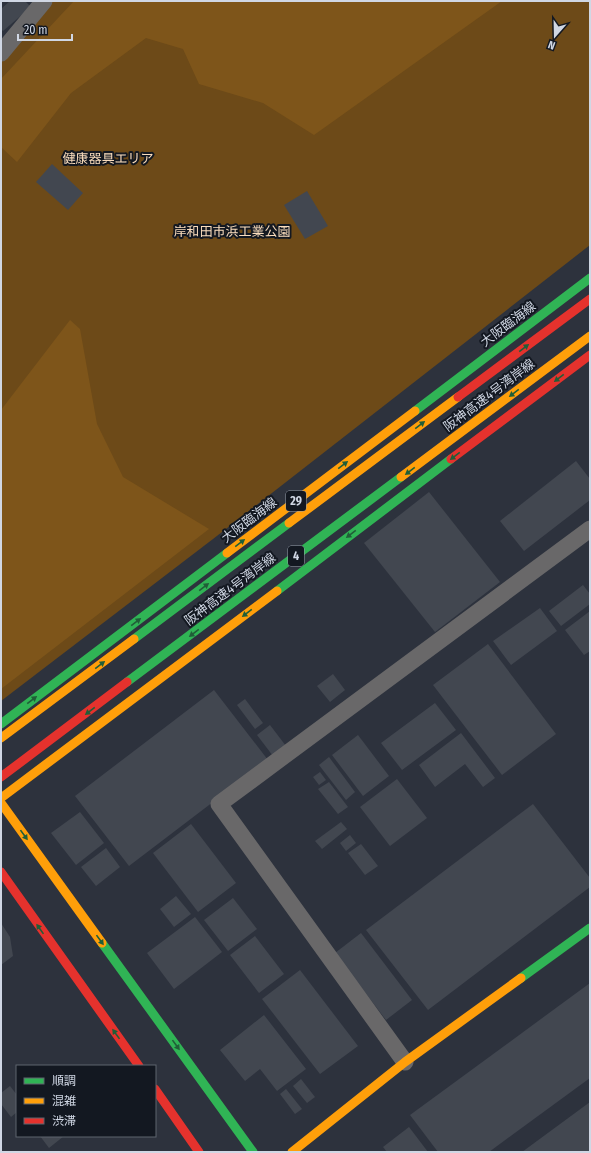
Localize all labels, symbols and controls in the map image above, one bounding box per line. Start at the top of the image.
scale bar [18,16,72,42]
north arrow [535,16,575,56]
text: 20 m [24,23,48,37]
text: N [546,38,557,52]
park label: 健康器具エリア [62,151,154,166]
park label: 岸和田市浜工業公園 [173,224,291,239]
street label: 大阪臨海線 [478,298,538,350]
one-way arrow [519,343,530,352]
street label: 阪神高速4号湾岸線 [440,356,538,434]
one-way arrow [553,374,564,382]
one-way arrow [509,389,519,397]
one-way arrow [415,421,426,429]
one-way arrow [450,452,460,460]
one-way arrow [338,461,349,469]
one-way arrow [405,466,415,474]
road number: 29 [286,491,306,511]
street label: 大阪臨海線 [219,494,279,546]
one-way arrow [346,530,357,539]
one-way arrow [234,539,245,548]
road number: 4 [288,546,304,566]
street label: 阪神高速4号湾岸線 [181,550,279,628]
one-way arrow [198,583,209,591]
one-way arrow [242,608,253,617]
one-way arrow [130,618,141,626]
one-way arrow [188,628,199,637]
one-way arrow [94,660,105,669]
one-way arrow [27,696,38,704]
one-way arrow [84,706,95,715]
one-way arrow [20,829,28,840]
one-way arrow [36,923,44,934]
one-way arrow [96,935,104,945]
one-way arrow [112,1029,120,1040]
one-way arrow [172,1040,180,1051]
legend [16,1065,156,1137]
text: 順調 [52,1074,76,1088]
text: 混雑 [52,1094,76,1108]
text: 渋滞 [52,1114,76,1128]

